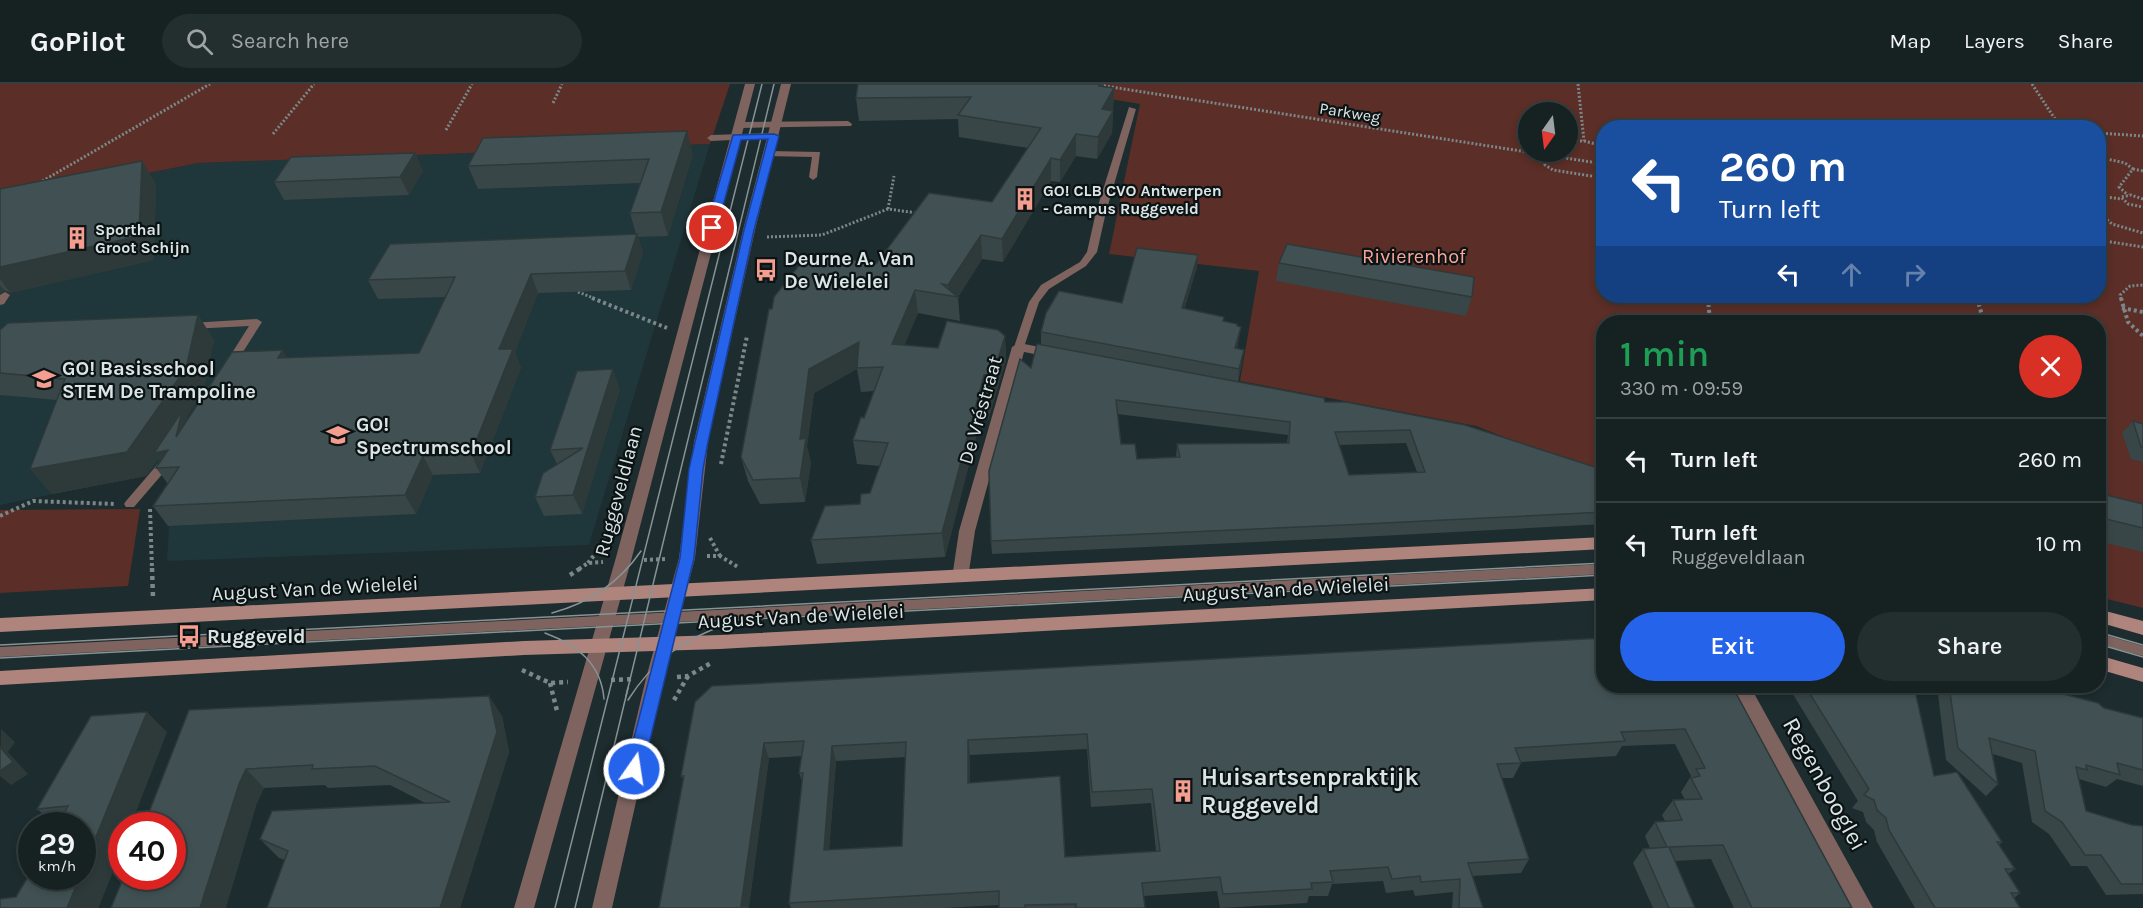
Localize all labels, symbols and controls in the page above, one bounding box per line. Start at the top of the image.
search box [162,14,582,68]
text: GoPilot [30,25,126,58]
icon: search [183,25,216,58]
text: Search here [231,28,349,54]
text: Map [1889,29,1931,53]
text: Layers [1964,29,2025,53]
text: Share [2058,29,2113,53]
street label: Parkweg [1318,98,1382,127]
north arrow [1518,102,1578,162]
map controls [1518,102,1578,162]
text: 260 m [1719,142,1847,192]
icon: left [1620,144,1698,222]
place label: GO! CLB CVO Antwerpen - Campus Ruggeveld [1043,181,1222,218]
building icon: GO! CLB CVO Antwerpen - Campus Ruggeveld [1012,186,1038,212]
text: Turn left [1719,193,1820,225]
pin [686,202,737,253]
icon: arrive [695,211,728,244]
place label: Sporthal Groot Schijn [95,220,190,257]
building icon: Sporthal Groot Schijn [64,225,90,251]
park label: Rivierenhof [1362,245,1466,268]
place label: Deurne A. Van De Wielelei [784,247,914,293]
bus stop icon: Deurne A. Van De Wielelei [753,257,779,283]
icon: left [1772,258,1805,291]
icon: ahead [1835,258,1868,291]
icon: right [1898,258,1931,291]
text: 1 min [1620,333,1709,375]
button: close [2019,335,2082,398]
street label: De Vréstraat [954,353,1007,467]
place label: GO! Basisschool STEM De Trampoline [62,357,256,403]
school or university icon: GO! Basisschool STEM De Trampoline [31,366,57,392]
text: 330 m · 09:59 [1620,377,1743,400]
place label: GO! Spectrumschool [356,413,512,459]
school or university icon: GO! Spectrumschool [325,422,351,448]
street label: Ruggeveldlaan [590,423,647,559]
icon: left [1620,444,1653,477]
text: Turn left [1671,447,1758,473]
text: 260 m [2018,447,2082,473]
text: Turn left [1671,520,1758,546]
icon: left [1620,528,1653,561]
text: 10 m [2036,531,2082,557]
text: Ruggeveldlaan [1671,546,1806,569]
street label: August Van de Wielelei [211,572,419,605]
street label: August Van de Wielelei [1182,573,1390,606]
street label: August Van de Wielelei [697,600,905,633]
button: Exit [1620,612,1845,681]
button: Share [1857,612,2082,681]
bus stop icon: Ruggeveld [176,623,202,649]
place label: Ruggeveld [207,625,306,648]
street label: Regenbooglei [1777,713,1873,855]
position arrow [602,737,666,801]
place label: Huisartsenpraktijk Ruggeveld [1201,763,1419,819]
building icon: Huisartsenpraktijk Ruggeveld [1170,778,1196,804]
speed limit sign: 40 [108,812,186,890]
text: 29 [39,826,75,862]
text: km/h [38,857,76,875]

